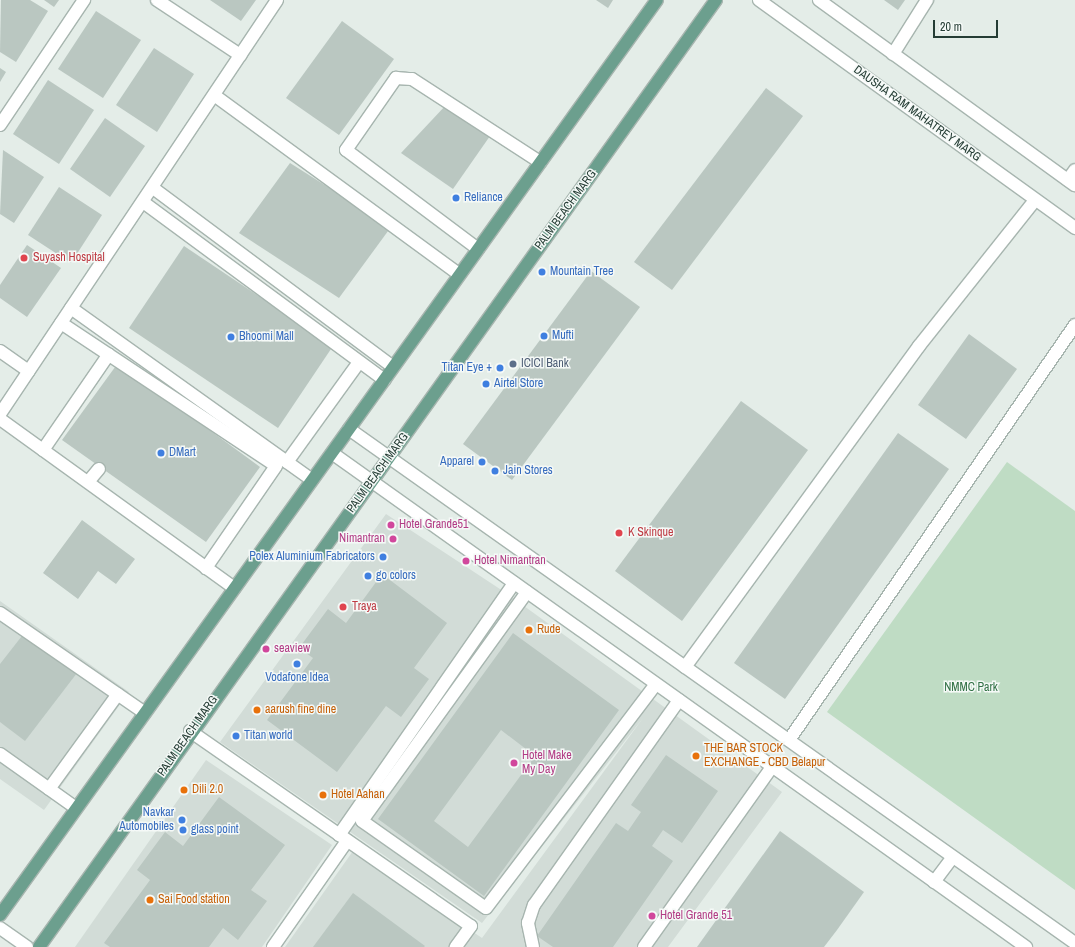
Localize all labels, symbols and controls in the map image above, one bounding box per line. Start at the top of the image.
scale bar [935,12,1000,38]
text: 20 m [940,19,962,35]
street label: DAUSHA RAM MAHATREY MARG [850,63,984,165]
street label: PALM BEACH MARG [532,167,600,253]
place label: Reliance [464,191,503,205]
marker: Reliance [451,193,461,203]
place label: Suyash Hospital [33,251,105,265]
marker: Suyash Hospital [18,252,30,264]
place label: Mountain Tree [550,265,614,279]
marker: Mountain Tree [537,267,547,277]
place label: Mufti [552,329,574,343]
place label: Bhoomi Mall [239,330,294,344]
marker: Mufti [539,331,549,341]
marker: Bhoomi Mall [226,332,236,342]
place label: ICICI Bank [521,357,569,371]
marker: ICICI Bank [508,359,518,369]
place label: Titan Eye + [442,361,492,375]
marker: Titan Eye + [495,363,505,373]
place label: Airtel Store [494,377,543,391]
marker: Airtel Store [481,379,491,389]
street label: PALM BEACH MARG [344,430,412,516]
place label: DMart [169,446,196,460]
marker: DMart [156,448,166,458]
place label: Apparel [440,455,474,469]
marker: Apparel [477,457,487,467]
place label: Jain Stores [503,464,553,478]
marker: Jain Stores [490,466,500,476]
place label: Hotel Grande51 [399,518,468,532]
marker: Hotel Grande51 [386,520,396,530]
place label: K Skinque [628,526,673,540]
marker: K Skinque [613,527,625,539]
place label: Nimantran [339,532,385,546]
marker: Nimantran [388,534,398,544]
place label: Polex Aluminium Fabricators [249,550,375,564]
marker: Polex Aluminium Fabricators [378,552,388,562]
place label: Hotel Nimantran [474,554,546,568]
marker: Hotel Nimantran [461,556,471,566]
place label: go colors [376,569,416,583]
marker: go colors [363,571,373,581]
place label: Traya [352,600,377,614]
marker: Traya [337,601,349,613]
place label: Rude [537,623,561,637]
marker: Rude [524,625,534,635]
place label: seaview [274,642,310,656]
marker: seaview [261,644,271,654]
marker: Vodafone Idea [292,659,302,669]
place label: Vodafone Idea [265,671,329,685]
park label: NMMC Park [944,681,998,695]
street label: PALM BEACH MARG [155,693,221,779]
place label: aarush fine dine [265,703,336,717]
marker: aarush fine dine [252,705,262,715]
place label: Titan world [244,729,292,743]
marker: Titan world [231,731,241,741]
place label: THE BAR STOCK EXCHANGE - CBD Belapur [704,742,825,770]
place label: Hotel Make My Day [522,749,572,777]
marker: THE BAR STOCK EXCHANGE - CBD Belapur [691,751,701,761]
marker: Hotel Make My Day [509,758,519,768]
place label: Dili 2.0 [192,783,223,797]
marker: Dili 2.0 [179,785,189,795]
place label: Hotel Aahan [331,788,385,802]
marker: Hotel Aahan [318,790,328,800]
place label: Navkar Automobiles [119,806,174,834]
marker: Navkar Automobiles [177,815,187,825]
place label: glass point [191,823,239,837]
marker: glass point [178,825,188,835]
place label: Sai Food station [158,893,230,907]
marker: Sai Food station [145,895,155,905]
place label: Hotel Grande 51 [660,909,732,923]
marker: Hotel Grande 51 [647,911,657,921]

